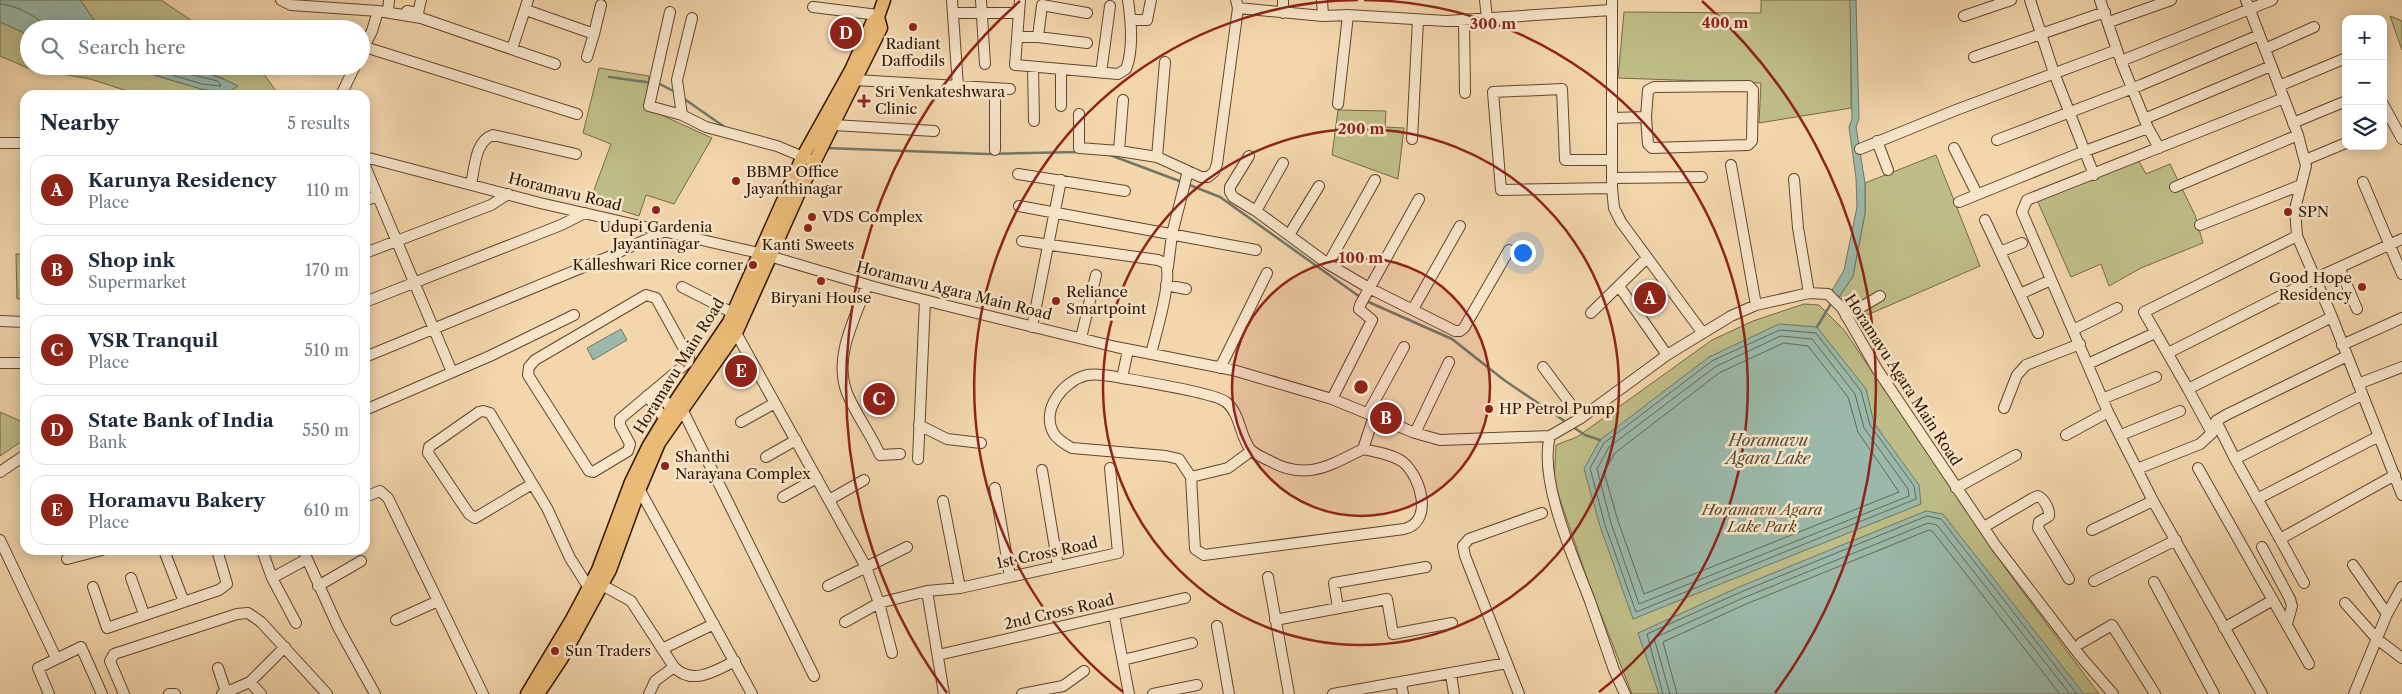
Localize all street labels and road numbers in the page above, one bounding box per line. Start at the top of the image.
street label: Horamavu Road [507,168,624,215]
street label: Horamavu Agara Main Road [854,257,1054,324]
street label: Horamavu Agara Main Road [1841,290,1966,469]
street label: Horamavu Main Road [629,294,728,437]
street label: 1st Cross Road [994,532,1099,573]
street label: 2nd Cross Road [1002,590,1116,633]

